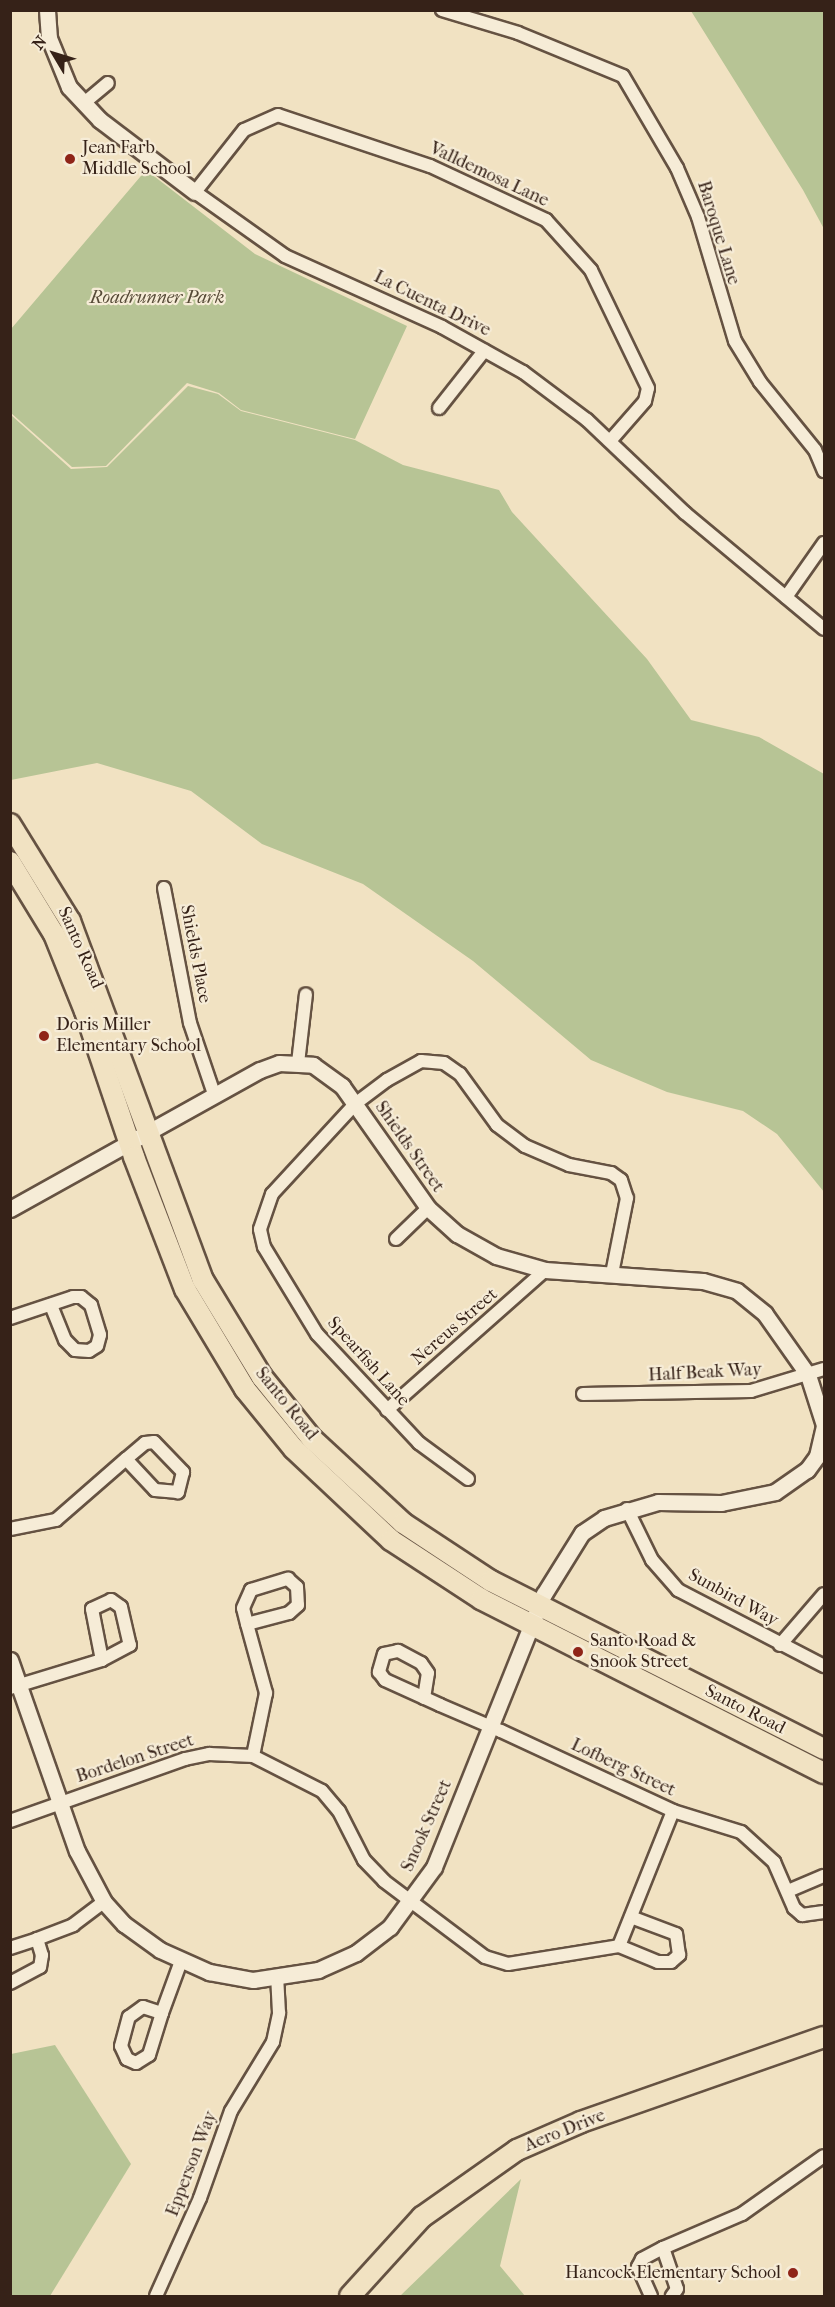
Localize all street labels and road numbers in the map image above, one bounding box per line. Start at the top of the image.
street label: Valldemosa Lane [426,138,552,212]
street label: Baroque Lane [692,178,744,288]
street label: La Cuenta Drive [370,266,494,342]
street label: Shields Place [175,903,215,1005]
street label: Santo Road [52,904,108,992]
street label: Shields Street [370,1097,448,1197]
street label: Nereus Street [408,1284,502,1370]
street label: Spearfish Lane [322,1313,414,1411]
street label: Half Beak Way [648,1359,762,1387]
street label: Santo Road [250,1363,322,1445]
street label: Sunbird Way [684,1564,782,1632]
street label: Santo Road [701,1681,789,1739]
street label: Bordelon Street [73,1730,197,1788]
street label: Lofberg Street [567,1734,679,1802]
street label: Snook Street [397,1777,457,1875]
street label: Aero Drive [522,2105,608,2157]
street label: Epperson Way [162,2108,222,2220]

